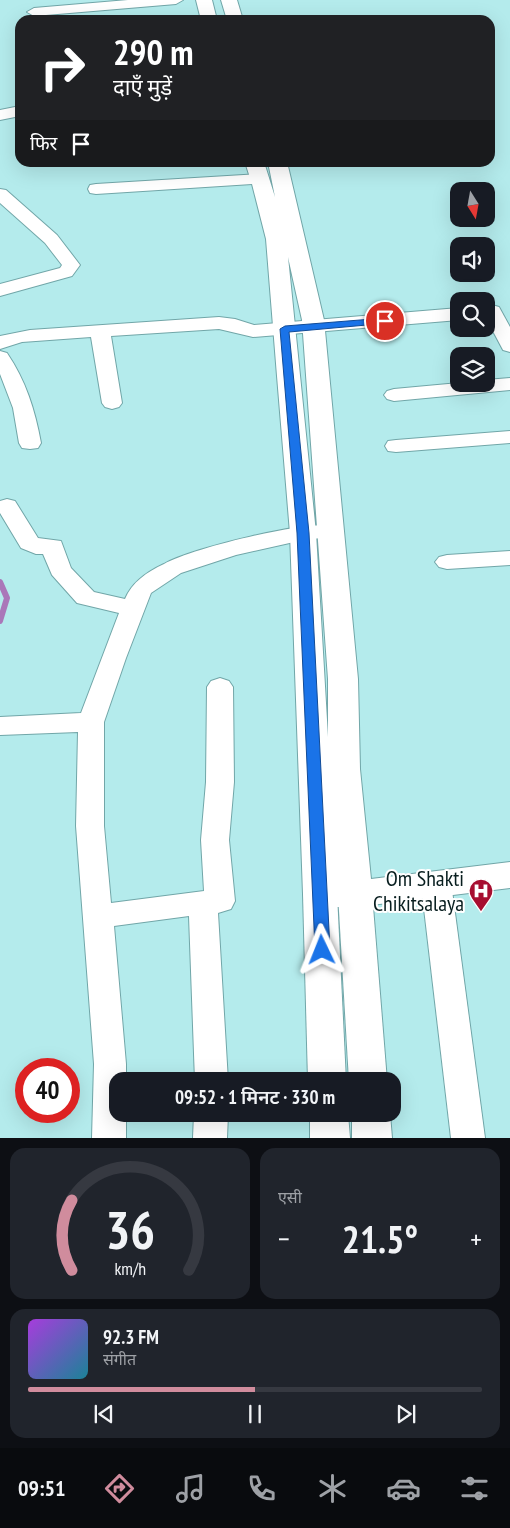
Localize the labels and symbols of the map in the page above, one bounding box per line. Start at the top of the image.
north arrow [450,182,495,228]
pin [364,300,406,342]
place label: Om Shakti Chikitsalaya [373,864,464,917]
hospital icon: Om Shakti Chikitsalaya [468,878,494,912]
position arrow [295,923,347,975]
speed limit sign: 40 [15,1058,80,1123]

